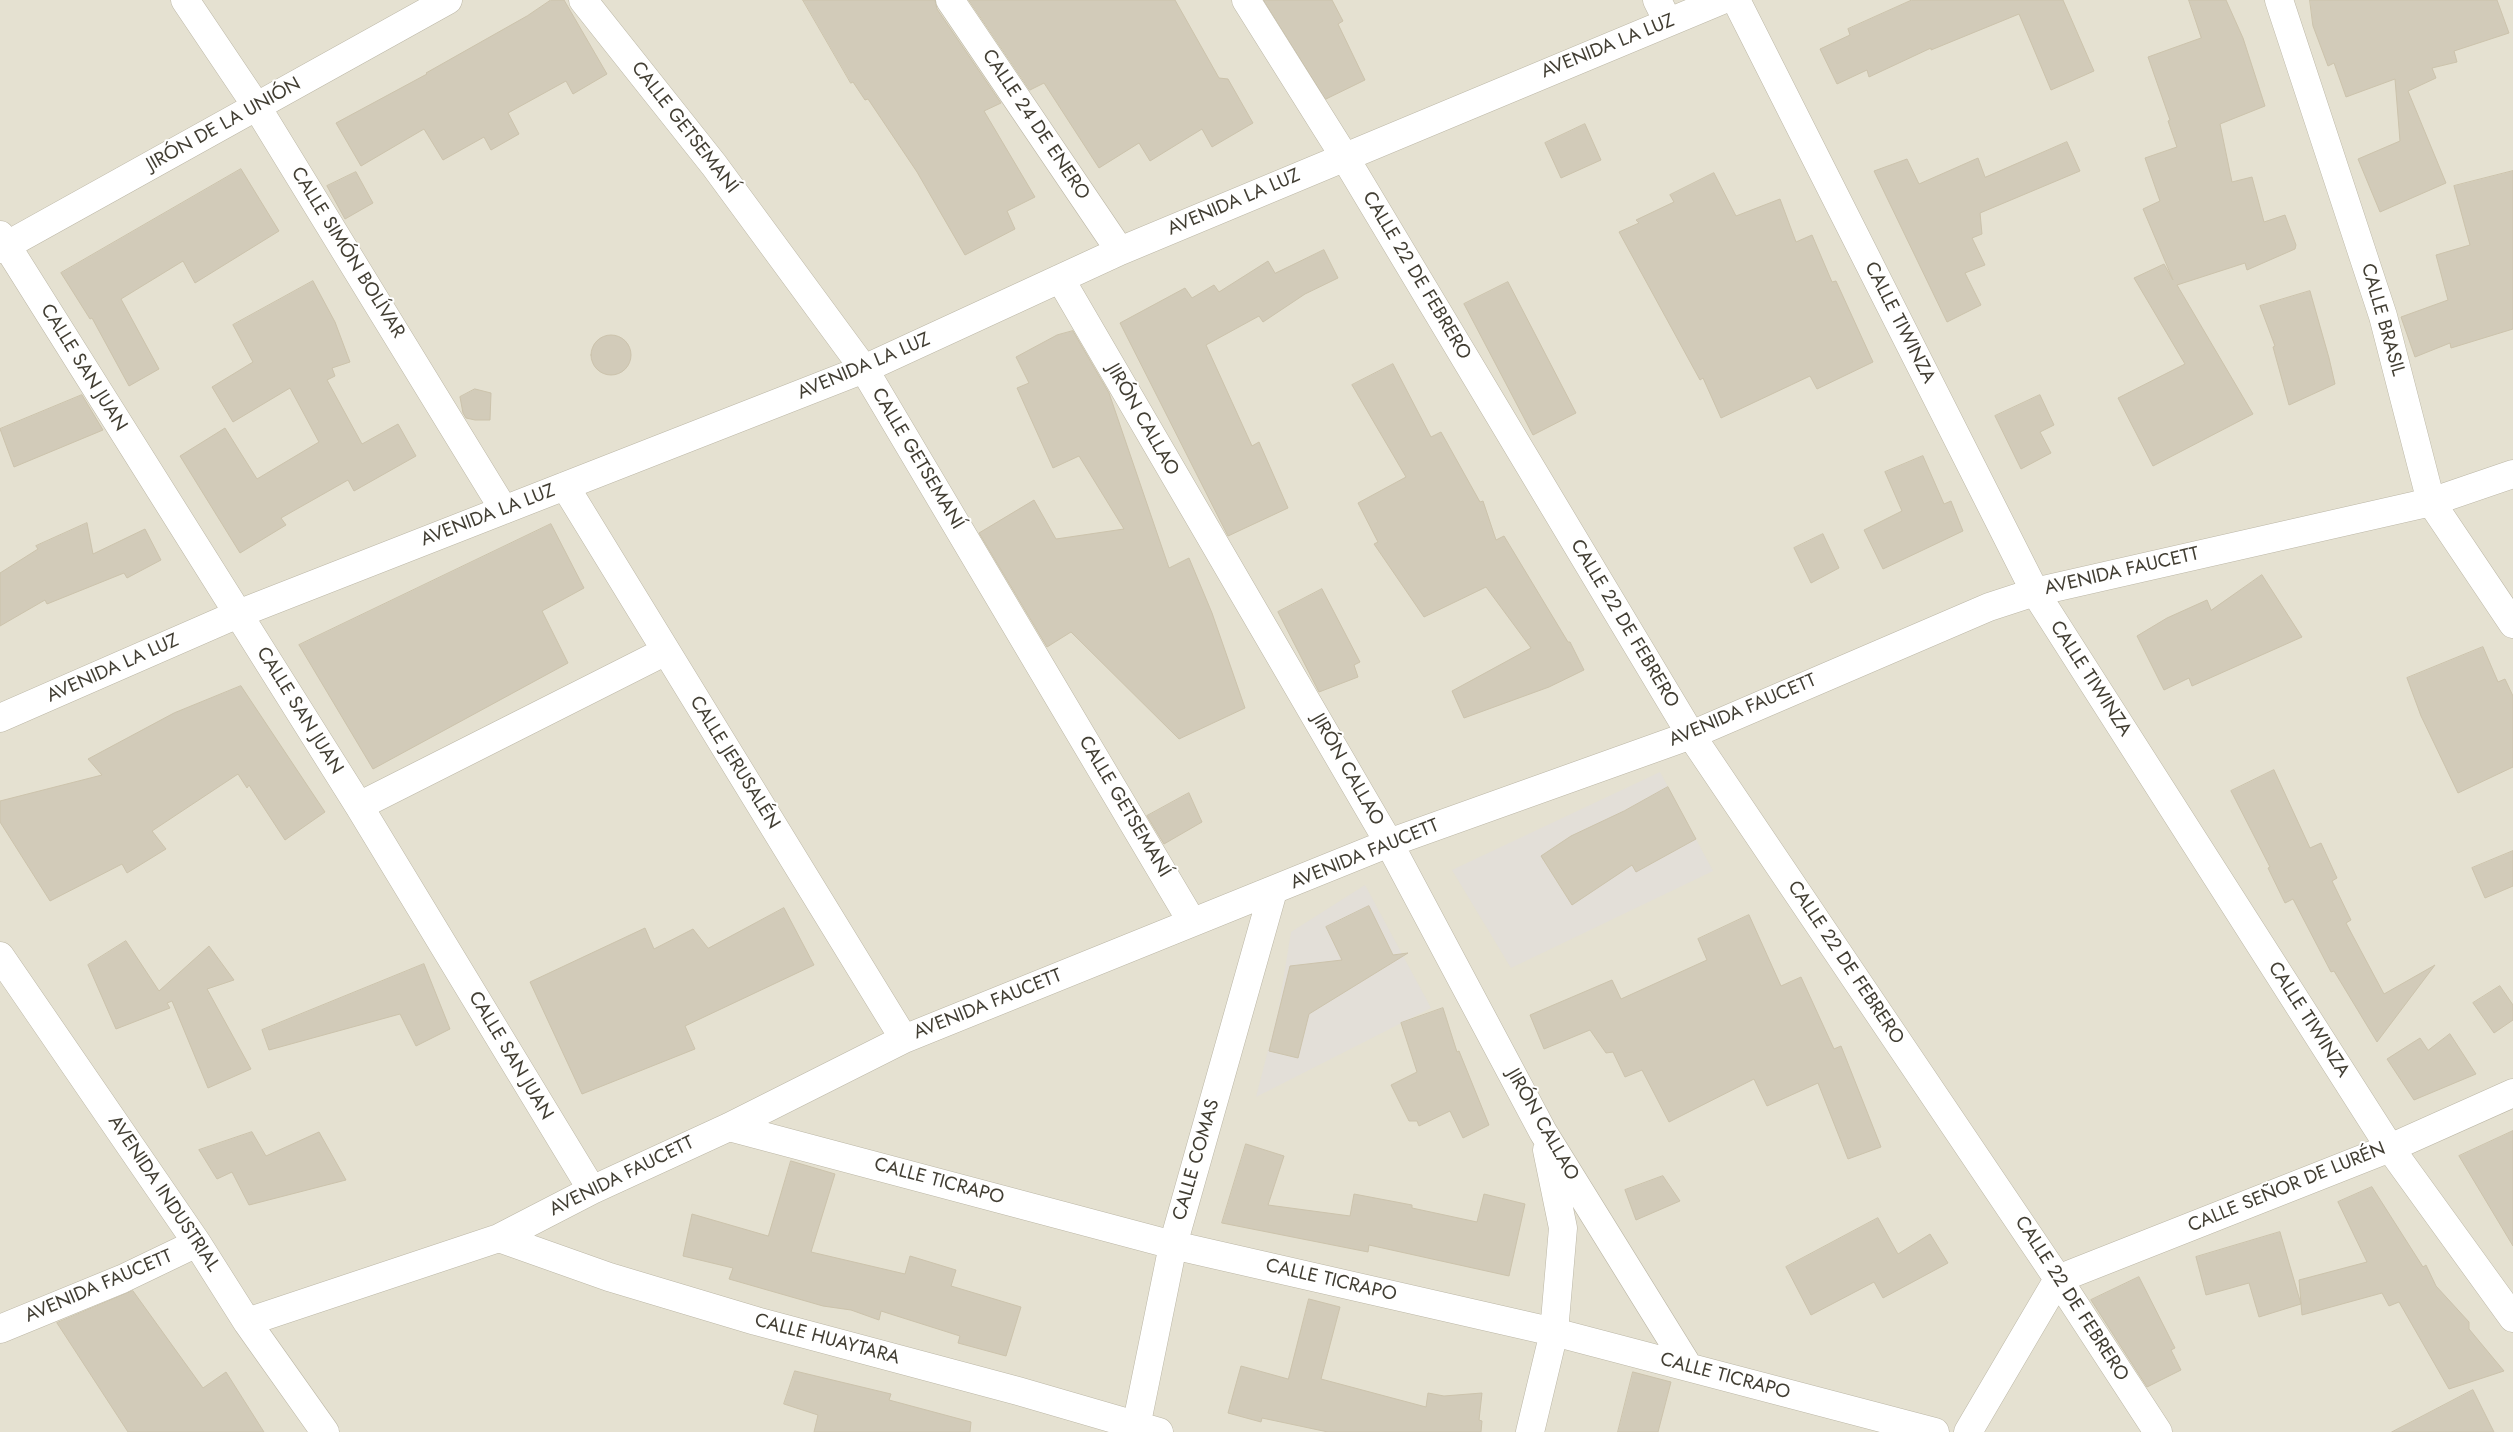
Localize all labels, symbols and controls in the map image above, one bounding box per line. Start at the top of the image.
street label: AVENIDA LA LUZ [1538,10,1678,84]
street label: CALLE 24 DE ENERO [976,45,1094,205]
street label: CALLE GETSEMANÍ [626,58,742,198]
street label: JIRÓN DE LA UNIÓN [143,73,305,177]
street label: CALLE SIMÓN BOLÍVAR [285,163,409,343]
street label: AVENIDA LA LUZ [1164,165,1304,241]
street label: CALLE 22 DE FEBRERO [1357,188,1475,364]
street label: CALLE TIWINZA [1859,259,1939,387]
street label: CALLE BRASIL [2355,261,2409,379]
street label: CALLE SAN JUAN [35,300,131,436]
street label: AVENIDA LA LUZ [794,329,934,405]
street label: JIRÓN CALLAO [1101,360,1183,480]
street label: CALLE GETSEMANÍ [866,384,968,534]
street label: AVENIDA LA LUZ [418,480,558,552]
street label: CALLE 22 DE FEBRERO [1565,536,1683,712]
street label: AVENIDA FAUCETT [2043,543,2201,601]
street label: CALLE TIWINZA [2044,617,2136,741]
street label: AVENIDA LA LUZ [44,630,182,708]
street label: CALLE SAN JUAN [251,643,347,779]
street label: AVENIDA FAUCETT [1666,670,1820,752]
street label: CALLE JERUSALÉN [684,692,784,834]
street label: JIRÓN CALLAO [1306,710,1388,830]
street label: CALLE GETSEMANÍ [1073,732,1175,882]
street label: AVENIDA FAUCETT [1288,815,1442,895]
street label: CALLE 22 DE FEBRERO [1782,877,1908,1049]
street label: CALLE TIWINZA [2262,958,2354,1082]
street label: AVENIDA FAUCETT [911,965,1065,1045]
street label: CALLE SAN JUAN [463,988,557,1124]
street label: JIRÓN CALLAO [1501,1065,1583,1185]
street label: CALLE COMAS [1169,1097,1225,1223]
street label: AVENIDA INDUSTRIAL [102,1112,224,1276]
street label: AVENIDA FAUCETT [546,1132,698,1222]
street label: CALLE SEÑOR DE LURÉN [2185,1138,2389,1238]
street label: CALLE TICRAPO [872,1154,1006,1210]
street label: CALLE 22 DE FEBRERO [2009,1212,2133,1386]
street label: AVENIDA FAUCETT [22,1246,176,1328]
street label: CALLE TICRAPO [1263,1255,1399,1307]
street label: CALLE HUAYTARA [752,1310,902,1370]
street label: CALLE TICRAPO [1658,1349,1792,1405]

